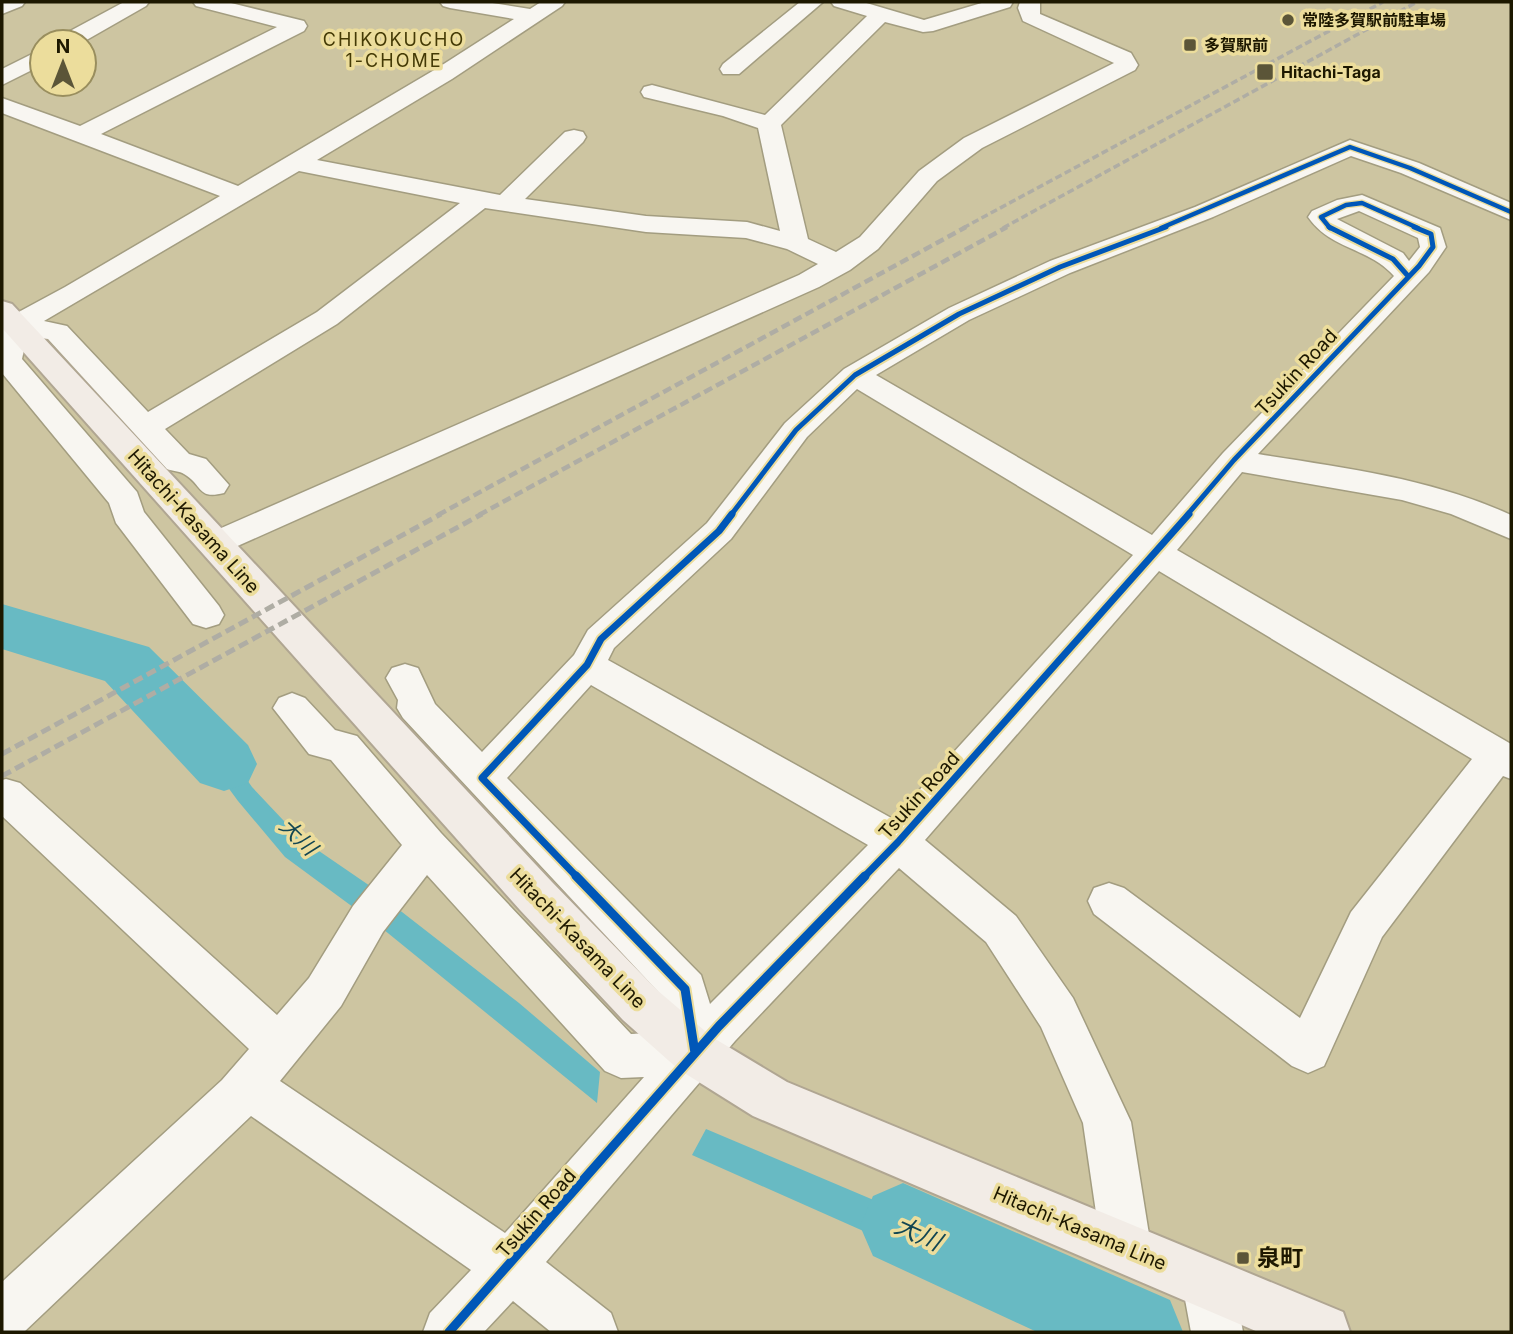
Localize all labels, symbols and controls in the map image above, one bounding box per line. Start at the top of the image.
place label: 常陸多賀駅前駐車場 [1302,10,1446,30]
marker: 常陸多賀駅前駐車場 [1280,12,1296,28]
north arrow [28,28,98,98]
district label: CHIKOKUCHO 1-CHOME [323,29,465,71]
text: N [56,35,70,58]
place label: 多賀駅前 [1204,35,1268,55]
marker: 多賀駅前 [1182,37,1198,53]
marker: Hitachi-Taga [1255,62,1275,82]
place label: Hitachi-Taga [1281,62,1381,82]
street label: Tsukin Road [1251,324,1342,420]
street label: Hitachi-Kasama Line [123,445,264,598]
street label: Tsukin Road [874,747,965,844]
water label: 大川 [275,813,324,862]
street label: Hitachi-Kasama Line [505,864,650,1013]
street label: Tsukin Road [492,1164,581,1262]
street label: Hitachi-Kasama Line [990,1182,1170,1275]
water label: 大川 [890,1211,949,1258]
place label: 泉町 [1257,1244,1303,1272]
marker: 泉町 [1235,1250,1251,1266]

